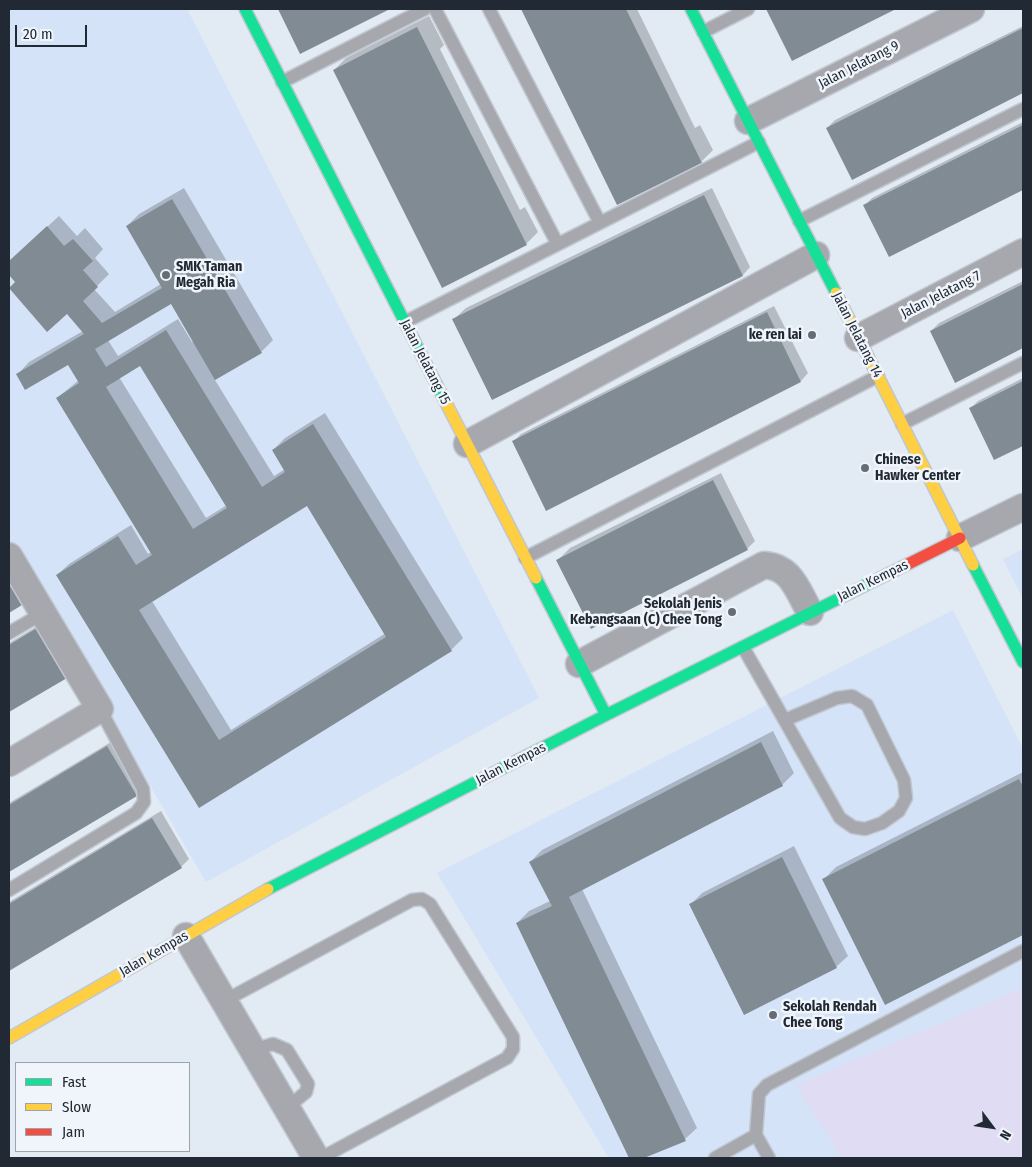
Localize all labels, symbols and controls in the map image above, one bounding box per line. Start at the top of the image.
scale bar [18,15,90,47]
text: 20 m [23,25,53,43]
street label: Jalan Jelatang 9 [816,37,902,93]
place label: SMK Taman Megah Ria [176,259,242,292]
street label: Jalan Jelatang 7 [898,268,984,322]
marker: SMK Taman Megah Ria [160,269,172,281]
street label: Jalan Jelatang 14 [828,289,886,381]
street label: Jalan Jelatang 15 [396,317,454,407]
place label: ke ren lai [749,327,802,343]
marker: ke ren lai [806,329,818,341]
place label: Chinese Hawker Center [875,452,960,484]
marker: Chinese Hawker Center [859,462,871,474]
street label: Jalan Kempas [835,557,911,605]
place label: Sekolah Jenis Kebangsaan (C) Chee Tong [570,596,722,628]
marker: Sekolah Jenis Kebangsaan (C) Chee Tong [726,606,738,618]
street label: Jalan Kempas [473,739,549,789]
street label: Jalan Kempas [117,928,191,980]
place label: Sekolah Rendah Chee Tong [783,999,877,1032]
marker: Sekolah Rendah Chee Tong [767,1009,779,1021]
legend [15,1062,190,1152]
text: Fast [62,1073,86,1091]
text: Slow [62,1098,91,1116]
north arrow [967,1102,1017,1152]
text: Jam [62,1123,85,1141]
text: N [996,1127,1015,1143]

